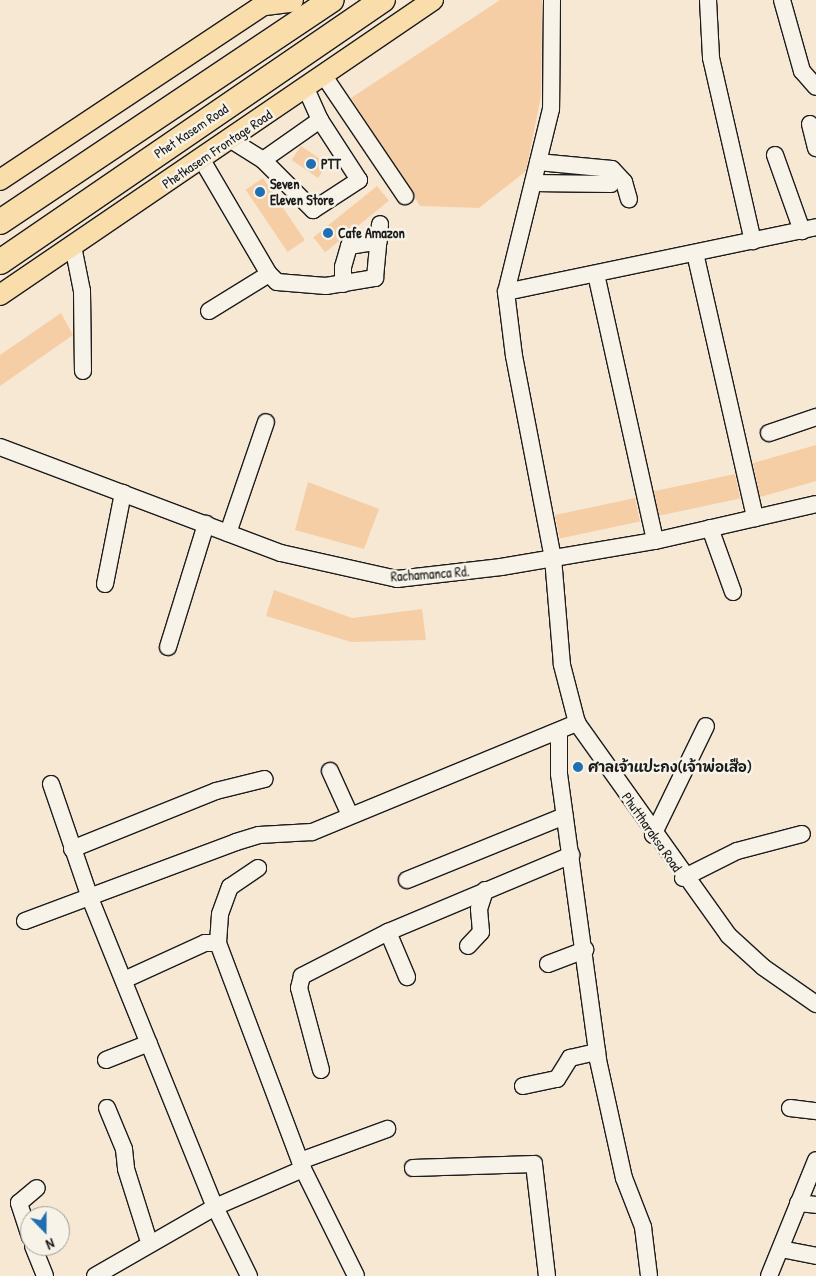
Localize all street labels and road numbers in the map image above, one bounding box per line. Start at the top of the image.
street label: Phet Kasem Road [151,100,231,162]
street label: Phetkasem Frontage Road [159,106,275,192]
street label: Rachamanca Rd. [390,563,470,585]
street label: Phuttharaksa Road [618,789,686,875]

